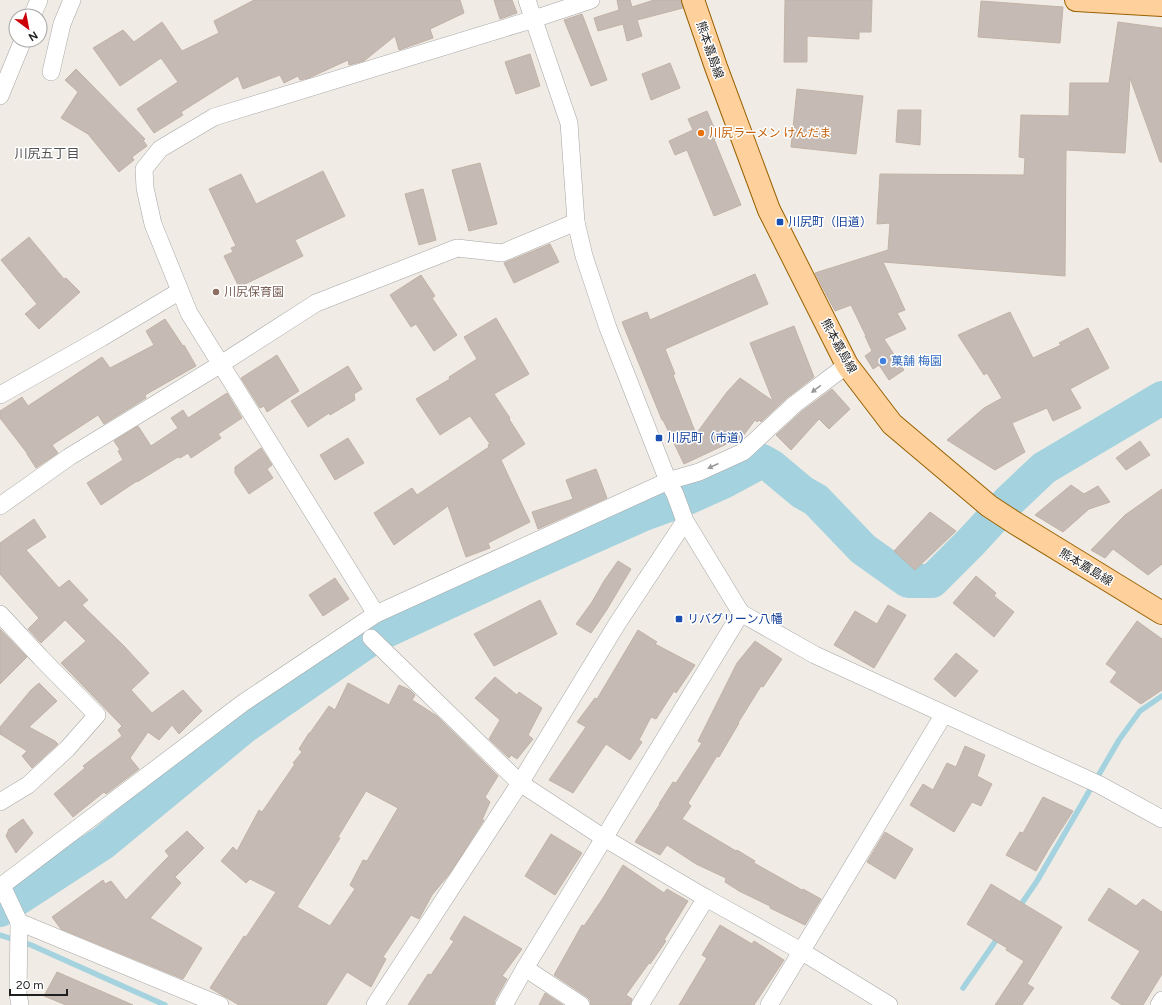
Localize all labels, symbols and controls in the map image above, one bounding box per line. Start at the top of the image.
north arrow [8,8,48,48]
street label: 熊本嘉島線 [694,19,726,81]
text: N [26,28,40,44]
place label: 川尻ラーメン けんだま [709,126,831,140]
marker: 川尻ラーメン けんだま [696,128,706,138]
district label: 川尻五丁目 [14,146,80,161]
place label: 川尻町（旧道） [788,215,872,229]
marker: 川尻町（旧道） [775,217,785,227]
place label: 川尻保育園 [224,285,284,299]
marker: 川尻保育園 [211,287,221,297]
street label: 熊本嘉島線 [818,316,860,376]
place label: 菓舗 梅園 [891,354,942,368]
marker: 菓舗 梅園 [878,356,888,366]
one-way arrow [811,384,821,392]
place label: 川尻町（市道） [667,431,751,445]
marker: 川尻町（市道） [654,433,664,443]
one-way arrow [707,463,719,469]
street label: 熊本嘉島線 [1057,546,1115,588]
place label: リバグリーン八幡 [687,612,782,626]
marker: リバグリーン八幡 [674,614,684,624]
scale bar [10,971,67,997]
text: 20 m [16,978,44,992]

